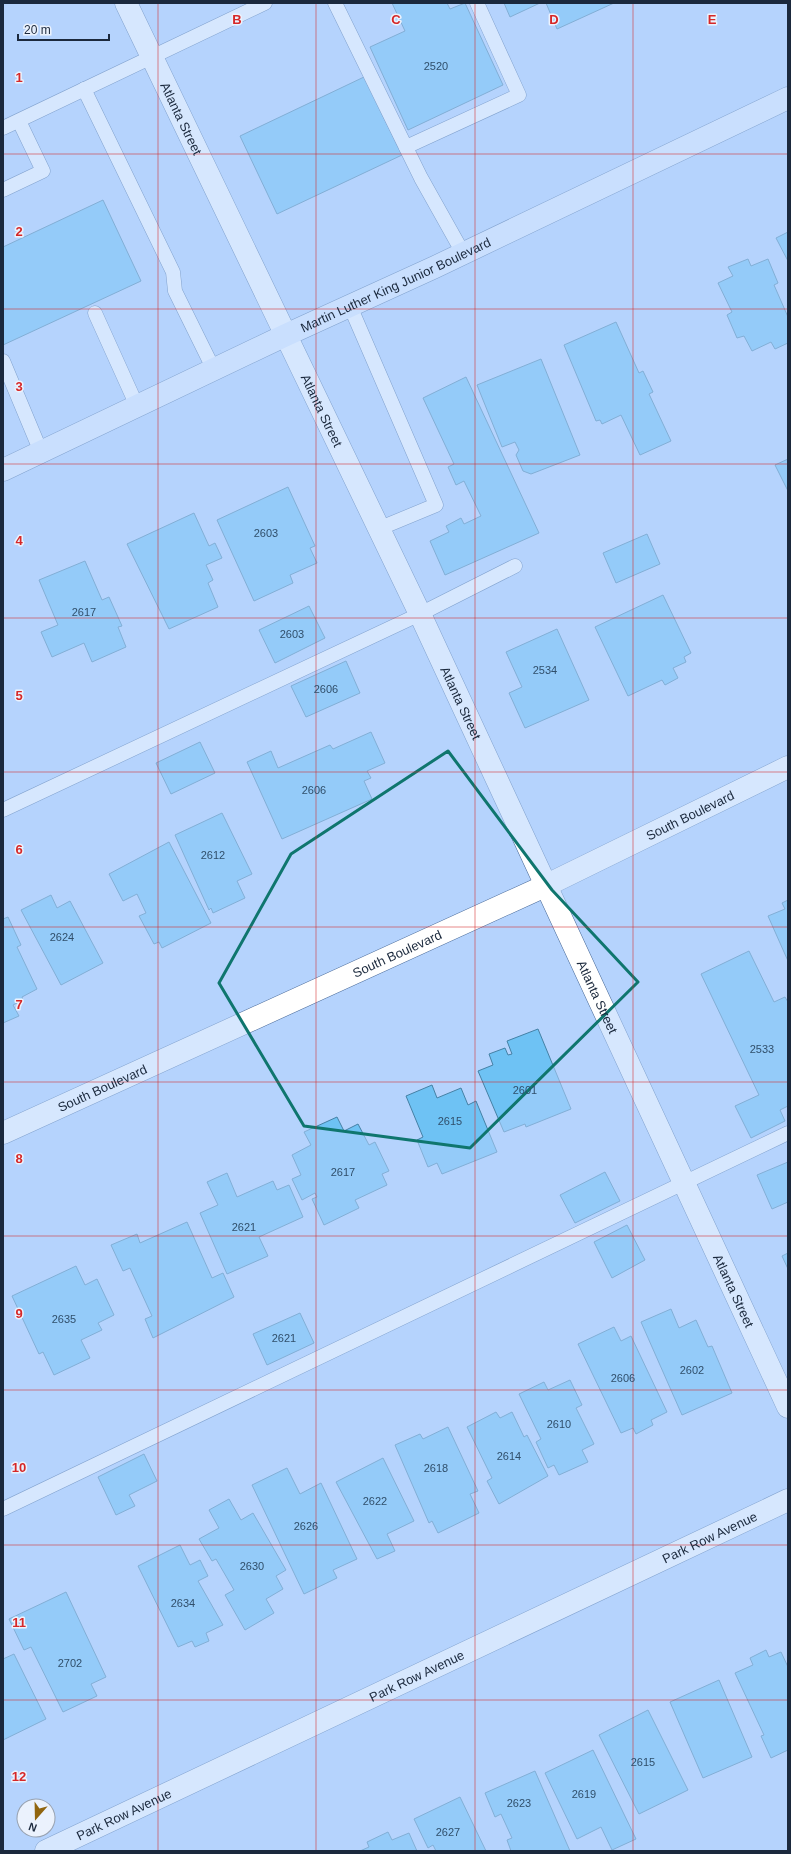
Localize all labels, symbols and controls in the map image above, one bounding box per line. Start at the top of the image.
text: B [232,12,242,27]
text: C [391,12,401,27]
text: D [549,12,559,27]
text: E [708,12,717,27]
scale bar [18,16,109,42]
text: 20 m [24,23,51,37]
house number: 2520 [424,60,448,72]
text: 1 [15,70,23,85]
street label: Atlanta Street [158,80,206,157]
text: 2 [15,224,23,239]
street label: Martin Luther King Junior Boulevard [298,234,493,335]
street label: Atlanta Street [298,372,346,449]
text: 3 [15,379,23,394]
house number: 2603 [254,527,278,539]
text: 4 [15,533,23,548]
house number: 2617 [72,606,96,618]
house number: 2603 [280,628,304,640]
street label: Atlanta Street [438,664,485,742]
house number: 2534 [533,664,557,676]
house number: 2606 [314,683,338,695]
text: 5 [15,688,23,703]
house number: 2606 [302,784,326,796]
street label: South Boulevard [643,787,736,843]
text: 6 [15,842,23,857]
house number: 2612 [201,849,225,861]
street label: South Boulevard [350,927,444,980]
house number: 2624 [50,931,74,943]
street label: Atlanta Street [574,958,621,1036]
text: 7 [15,997,23,1012]
house number: 2533 [750,1043,774,1055]
street label: South Boulevard [55,1061,149,1115]
house number: 2601 [513,1084,537,1096]
house number: 2615 [438,1115,462,1127]
text: 8 [15,1151,23,1166]
house number: 2617 [331,1166,355,1178]
house number: 2621 [232,1221,256,1233]
street label: Atlanta Street [711,1252,758,1330]
text: 9 [15,1306,23,1321]
house number: 2635 [52,1313,76,1325]
house number: 2621 [272,1332,296,1344]
house number: 2602 [680,1364,704,1376]
house number: 2606 [611,1372,635,1384]
house number: 2610 [547,1418,571,1430]
house number: 2614 [497,1450,521,1462]
text: 10 [12,1460,26,1475]
house number: 2618 [424,1462,448,1474]
house number: 2622 [363,1495,387,1507]
street label: Park Row Avenue [660,1508,759,1566]
house number: 2626 [294,1520,318,1532]
house number: 2630 [240,1560,264,1572]
house number: 2634 [171,1597,195,1609]
text: 11 [12,1615,26,1630]
street label: Park Row Avenue [367,1647,466,1705]
house number: 2702 [58,1657,82,1669]
house number: 2615 [631,1756,655,1768]
text: 12 [12,1769,26,1784]
street label: Park Row Avenue [74,1785,174,1843]
house number: 2619 [572,1788,596,1800]
house number: 2623 [507,1797,531,1809]
north arrow [16,1798,56,1838]
text: N [27,1820,38,1834]
house number: 2627 [436,1826,460,1838]

